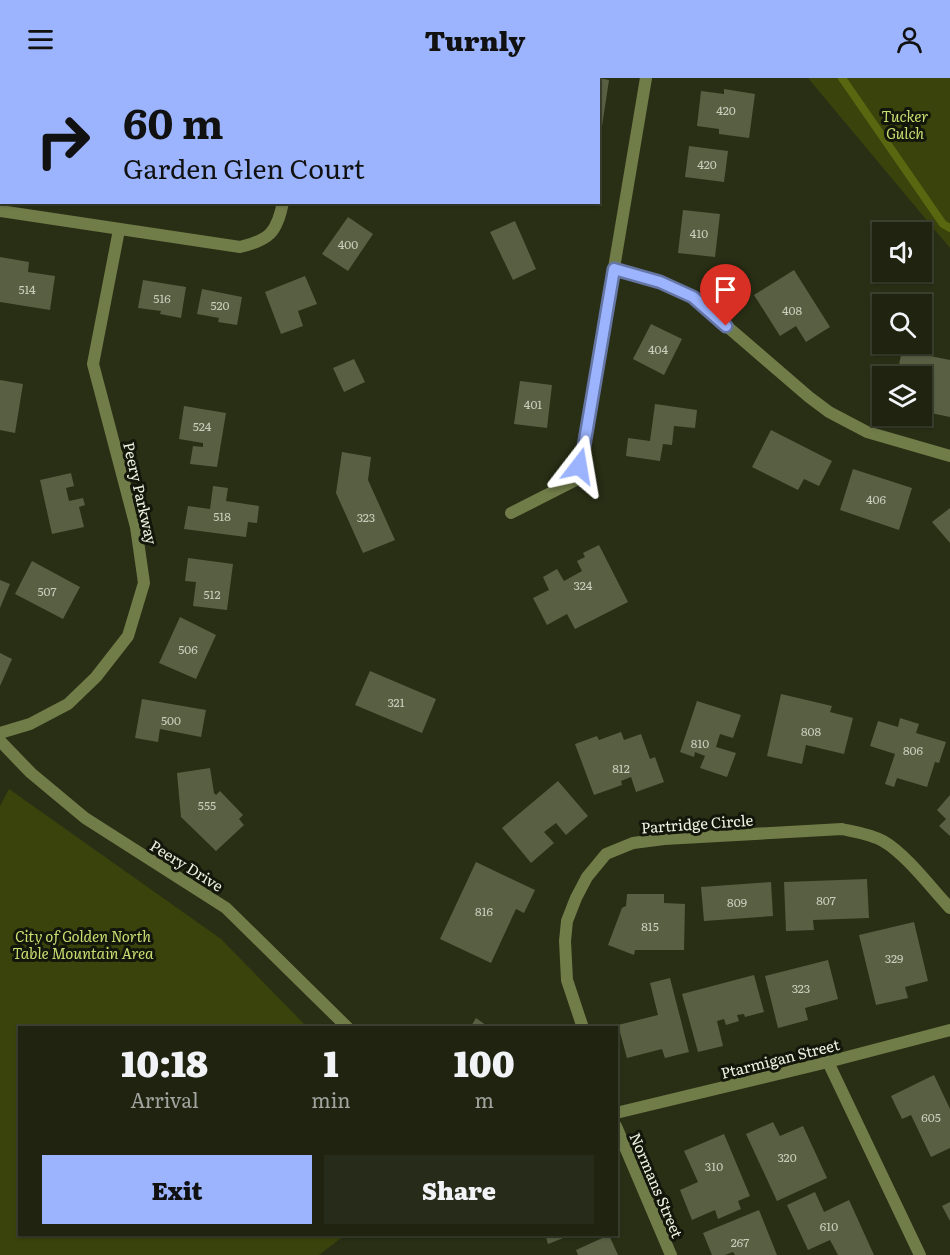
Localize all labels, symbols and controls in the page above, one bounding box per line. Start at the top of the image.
text: Turnly [425,19,525,59]
icon: menu [24,23,57,56]
icon: person [893,23,926,56]
text: 60 m [123,90,224,152]
house number: 420 [716,101,736,119]
icon: right [24,102,102,180]
park label: Tucker Gulch [882,104,928,144]
text: Garden Glen Court [123,147,365,187]
house number: 420 [697,155,717,173]
map controls [872,222,932,426]
button: sound [872,222,932,282]
house number: 410 [690,224,708,242]
house number: 400 [338,235,358,253]
pin [700,264,751,326]
icon: arrive [709,273,742,306]
house number: 514 [18,280,36,298]
house number: 516 [153,289,171,307]
button: search [872,294,932,354]
house number: 520 [211,296,230,314]
house number: 408 [782,301,802,319]
house number: 404 [648,340,668,358]
button: layers [872,366,932,426]
house number: 401 [524,395,542,413]
house number: 524 [193,417,212,435]
position arrow [547,434,611,498]
street label: Peery Parkway [118,439,164,547]
house number: 406 [866,490,887,508]
house number: 518 [213,507,231,525]
house number: 323 [357,508,375,526]
house number: 324 [574,576,593,594]
house number: 507 [37,582,57,600]
house number: 512 [203,585,221,603]
house number: 506 [178,640,198,658]
house number: 321 [387,693,405,711]
house number: 500 [161,711,181,729]
house number: 808 [801,722,821,740]
house number: 810 [691,734,709,752]
house number: 806 [903,741,924,759]
house number: 812 [612,759,630,777]
house number: 555 [198,796,216,814]
street label: Partridge Circle [640,808,754,838]
street label: Peery Drive [146,833,228,897]
house number: 807 [816,891,836,909]
house number: 809 [727,893,747,911]
house number: 816 [475,902,494,920]
house number: 815 [641,917,659,935]
park label: City of Golden North Table Mountain Area [13,924,154,964]
house number: 329 [885,949,903,967]
house number: 323 [792,979,810,997]
street label: Ptarmigan Street [718,1032,842,1084]
text: 10:18 [121,1035,208,1088]
text: 1 [323,1035,338,1088]
text: 100 [454,1035,515,1088]
text: Arrival [130,1084,199,1114]
text: min [311,1084,351,1114]
text: m [475,1084,494,1114]
house number: 605 [921,1108,941,1126]
street label: Normans Street [624,1129,690,1241]
house number: 320 [777,1148,797,1166]
button: Exit [42,1155,312,1224]
button: Share [324,1155,594,1224]
house number: 310 [705,1157,723,1175]
house number: 610 [820,1217,838,1235]
house number: 267 [731,1233,749,1251]

